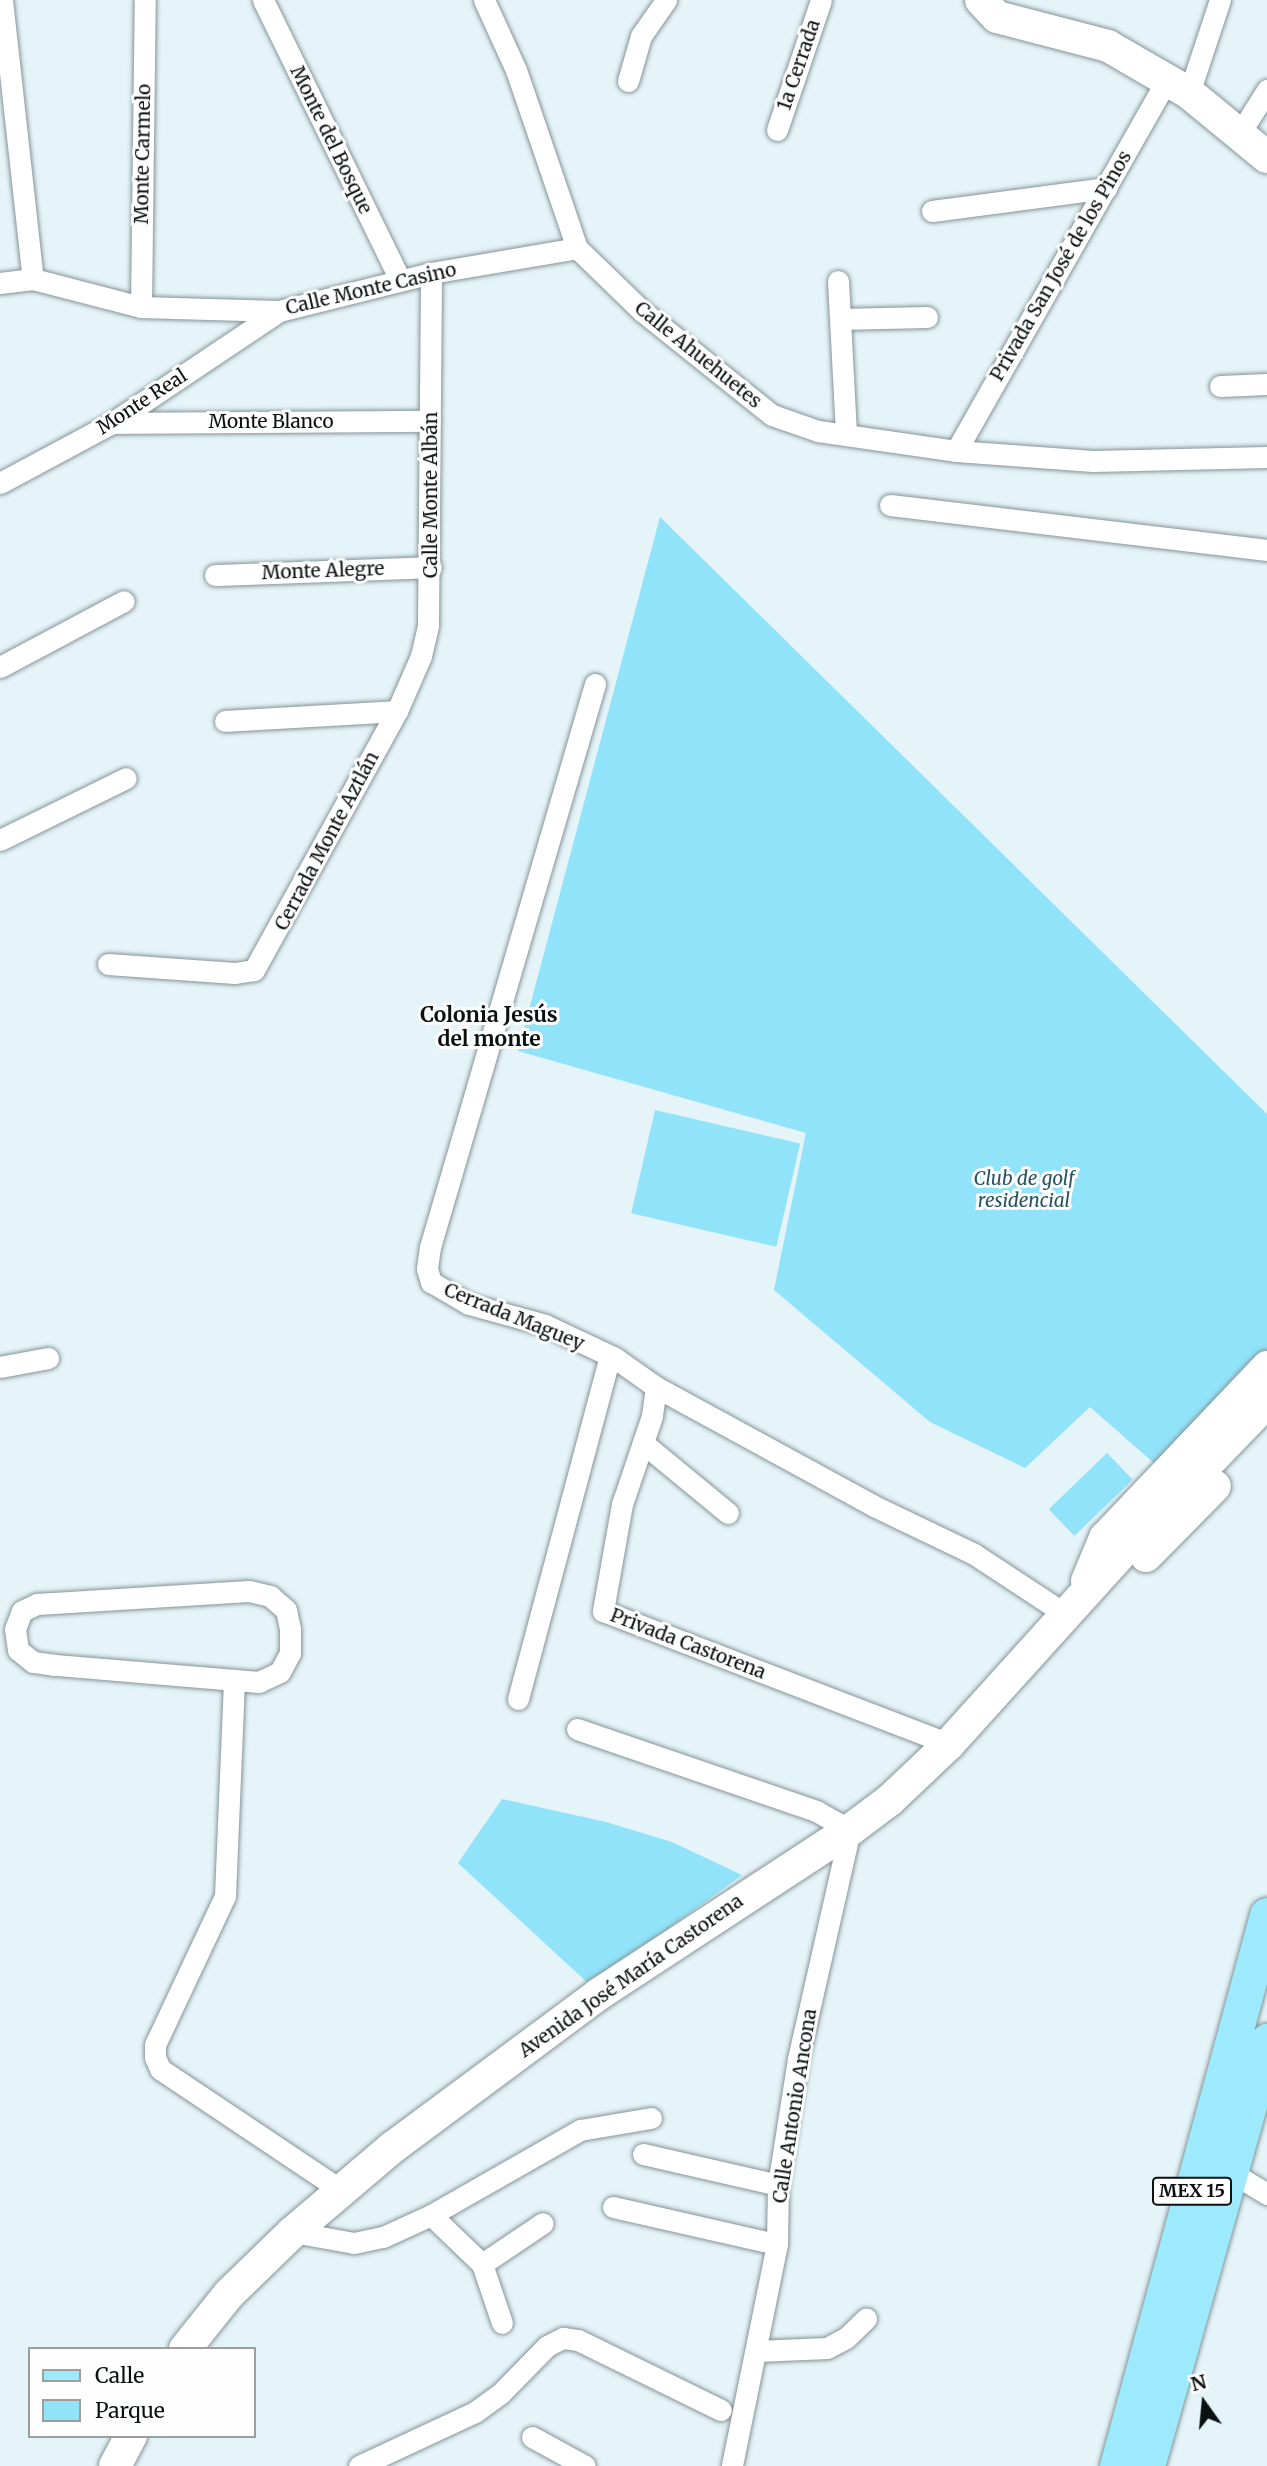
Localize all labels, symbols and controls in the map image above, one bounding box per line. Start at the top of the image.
street label: 1a Cerrada [773,17,825,113]
street label: Monte del Bosque [285,62,377,218]
street label: Monte Carmelo [130,84,156,224]
street label: Privada San José de los Pinos [986,147,1136,385]
street label: Calle Monte Casino [284,258,458,320]
street label: Calle Ahuehuetes [630,297,766,413]
street label: Monte Real [93,364,191,440]
street label: Monte Blanco [208,411,334,433]
street label: Calle Monte Albán [420,412,442,578]
street label: Monte Alegre [261,557,385,585]
street label: Cerrada Monte Aztlán [270,748,384,934]
district label: Colonia Jesús del monte [420,1002,558,1052]
park label: Club de golf residencial [973,1168,1075,1212]
street label: Cerrada Maguey [441,1279,587,1355]
street label: Privada Castorena [607,1604,769,1684]
street label: Avenida José María Castorena [515,1890,747,2062]
street label: Calle Antonio Ancona [768,2007,822,2205]
road number: MEX 15 [1152,2176,1232,2206]
legend [28,2347,256,2438]
text: Calle [95,2362,144,2389]
north arrow [1169,2368,1239,2438]
text: N [1188,2369,1209,2396]
text: Parque [95,2397,165,2424]

